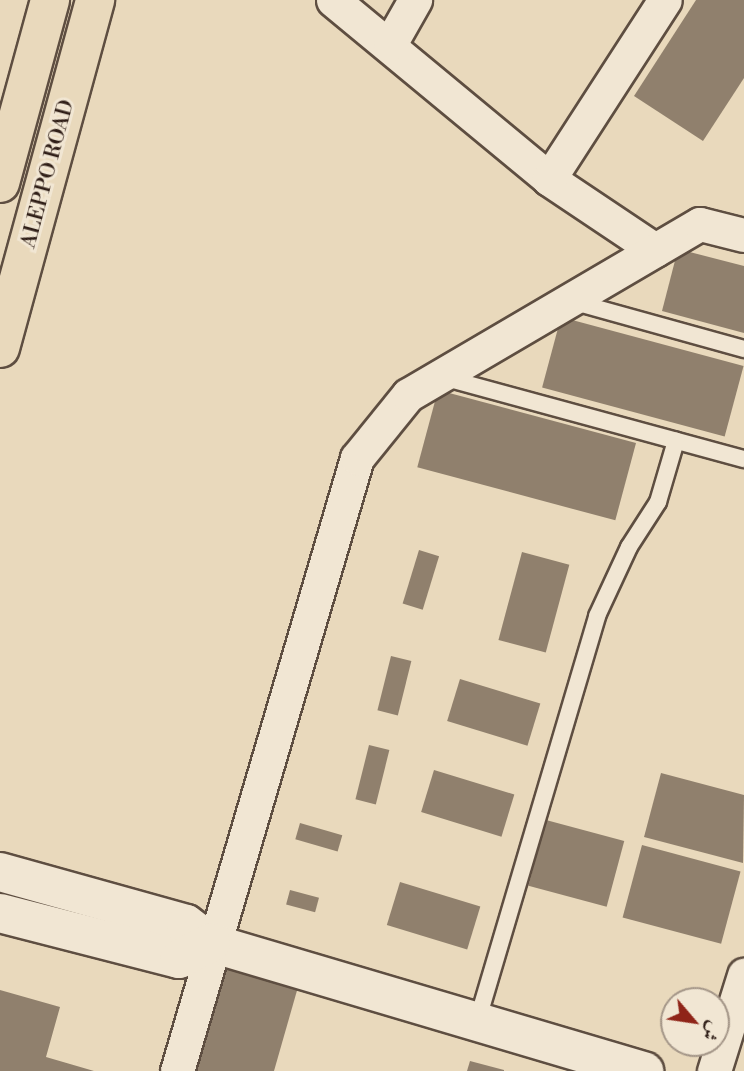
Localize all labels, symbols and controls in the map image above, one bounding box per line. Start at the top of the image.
street label: ALEPPO ROAD [16,97,80,251]
north arrow [660,987,730,1057]
text: ش [697,1017,727,1045]

